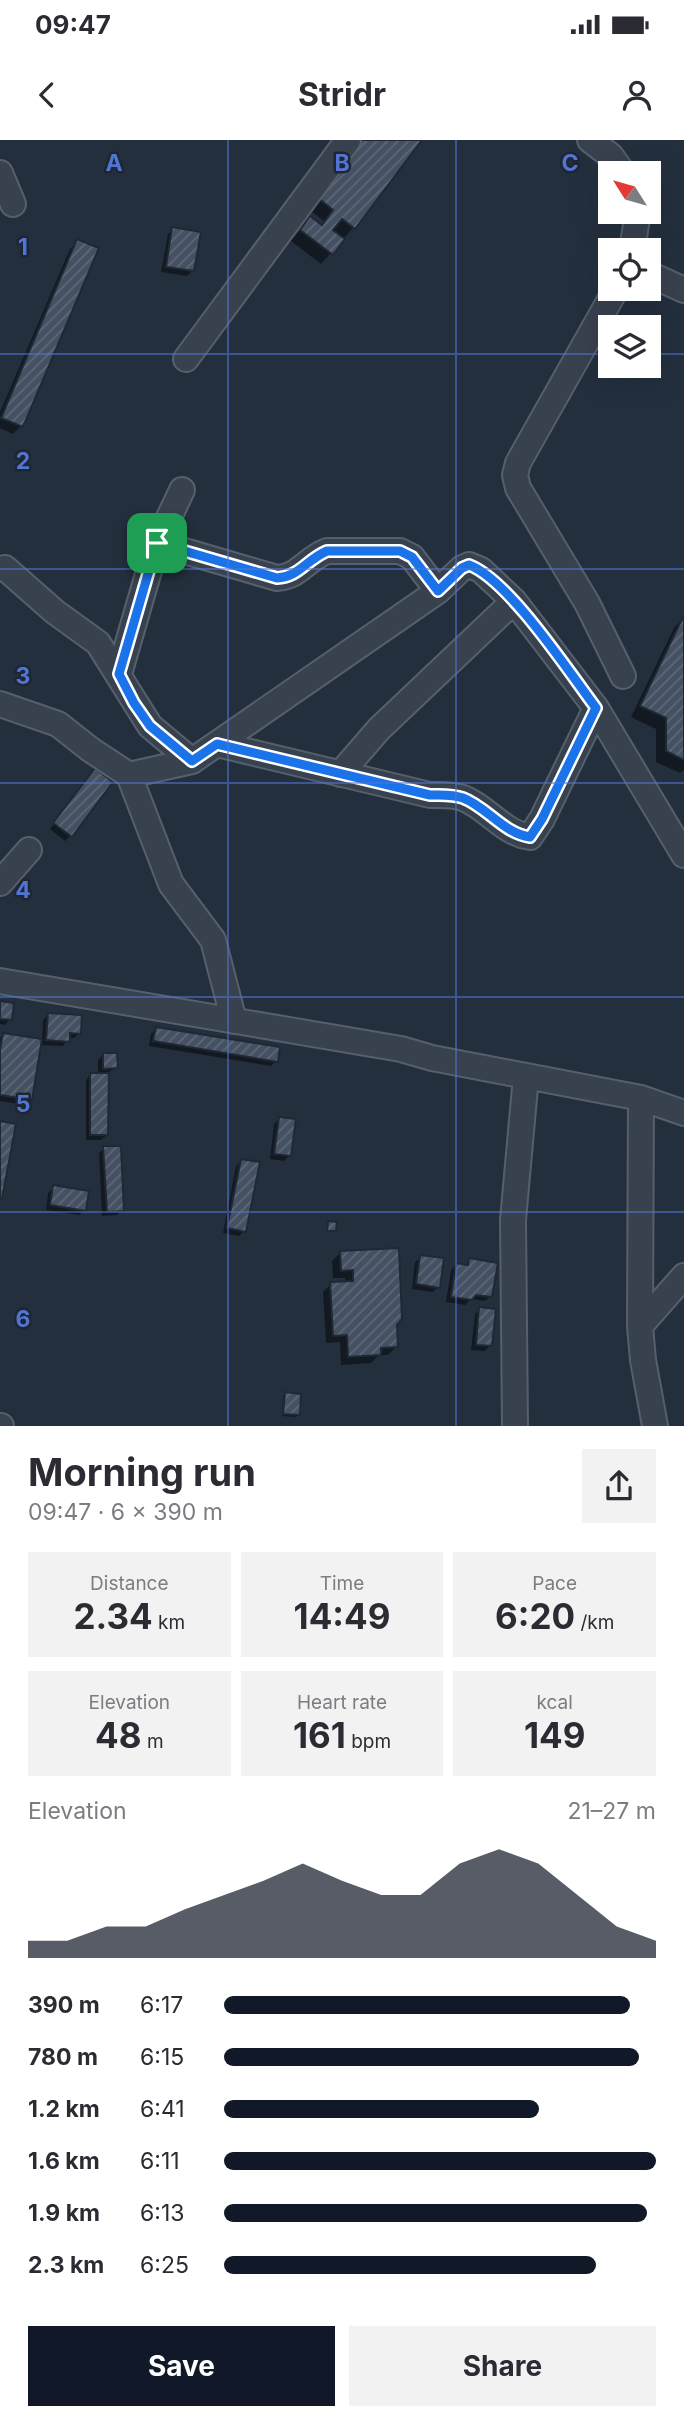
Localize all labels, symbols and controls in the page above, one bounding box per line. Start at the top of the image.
text: 09:47 [35,9,111,40]
text: Stridr [298,75,386,114]
icon: back [28,76,66,114]
icon: person [618,76,656,114]
text: A [105,149,123,177]
text: B [334,149,350,177]
text: C [561,149,579,177]
north arrow [598,161,662,224]
map controls [598,161,661,378]
text: 1 [18,233,28,261]
button: locate [598,238,661,301]
button: layers [598,315,661,378]
text: 2 [16,447,30,475]
pin [127,513,187,573]
icon: arrive [138,524,176,562]
text: 3 [16,662,30,690]
text: 4 [15,876,31,904]
text: 5 [16,1090,30,1118]
text: 6 [16,1305,30,1333]
text: Morning run [28,1449,256,1495]
button: share [582,1449,656,1523]
text: 09:47 · 6 × 390 m [28,1498,223,1526]
text: Distance [90,1572,169,1595]
text: Time [320,1572,364,1595]
text: Pace [532,1572,577,1595]
text: 2.34 [74,1595,153,1637]
text: 14:49 [294,1595,390,1637]
text: 6:20 [495,1595,575,1637]
text: km [153,1611,185,1634]
text: /km [575,1611,614,1634]
text: Elevation [89,1691,170,1714]
text: Heart rate [297,1691,387,1714]
text: kcal [537,1691,573,1714]
text: 48 [95,1714,142,1756]
text: 161 [293,1714,346,1756]
text: 149 [524,1714,585,1756]
text: m [142,1730,164,1753]
text: bpm [346,1730,391,1753]
text: Elevation [28,1797,127,1825]
text: 21–27 m [567,1797,656,1825]
text: 390 m [28,1991,100,2019]
text: 6:17 [140,1991,183,2019]
text: 780 m [28,2043,98,2071]
text: 6:15 [140,2043,184,2071]
text: 1.2 km [28,2095,100,2123]
text: 6:41 [140,2095,185,2123]
text: 1.6 km [28,2147,100,2175]
text: 6:11 [140,2147,180,2175]
text: 1.9 km [28,2199,100,2227]
text: 6:13 [140,2199,184,2227]
text: 2.3 km [28,2251,104,2279]
text: 6:25 [140,2251,189,2279]
button: Save [28,2326,335,2406]
button: Share [349,2326,656,2406]

